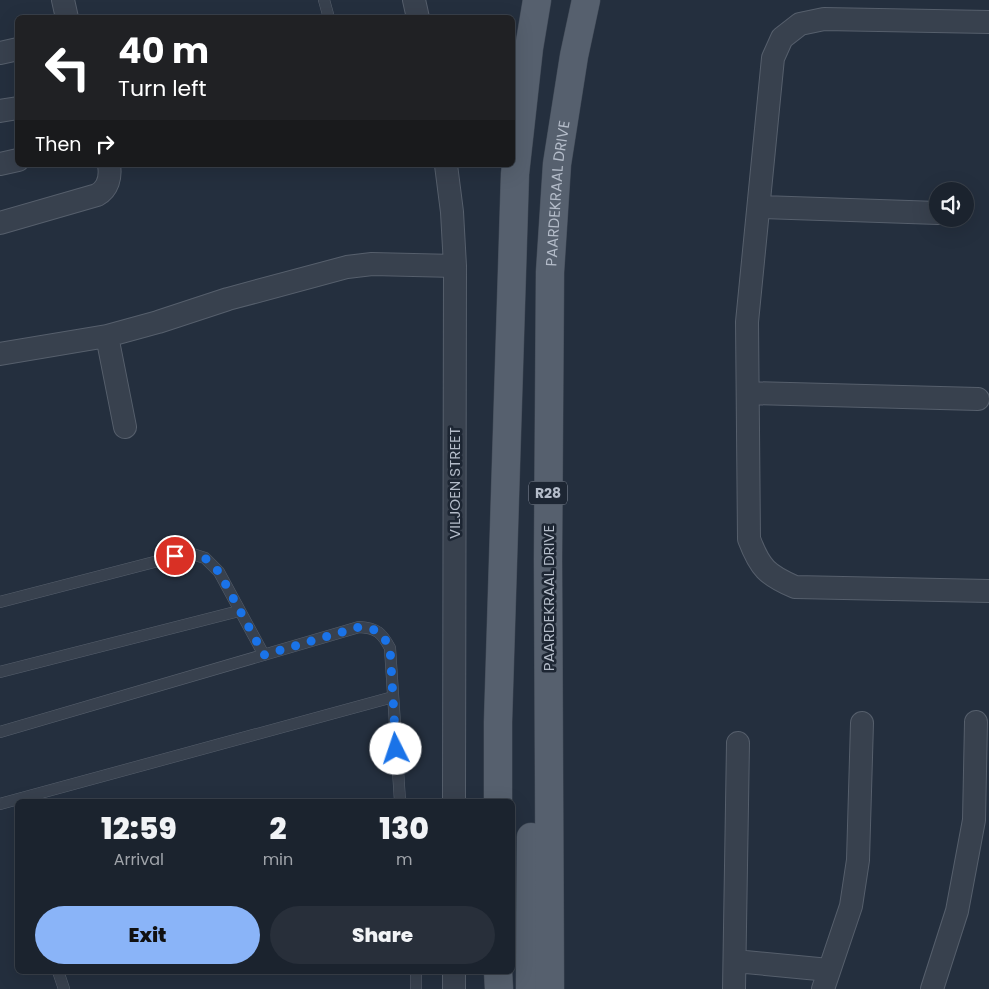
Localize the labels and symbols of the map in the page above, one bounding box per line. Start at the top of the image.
street label: PAARDEKRAAL DRIVE [540,119,574,267]
street label: VILJOEN STREET [444,427,465,539]
road number: R28 [529,482,567,504]
street label: PAARDEKRAAL DRIVE [538,525,559,671]
pin [154,535,196,577]
position arrow [369,722,421,774]

